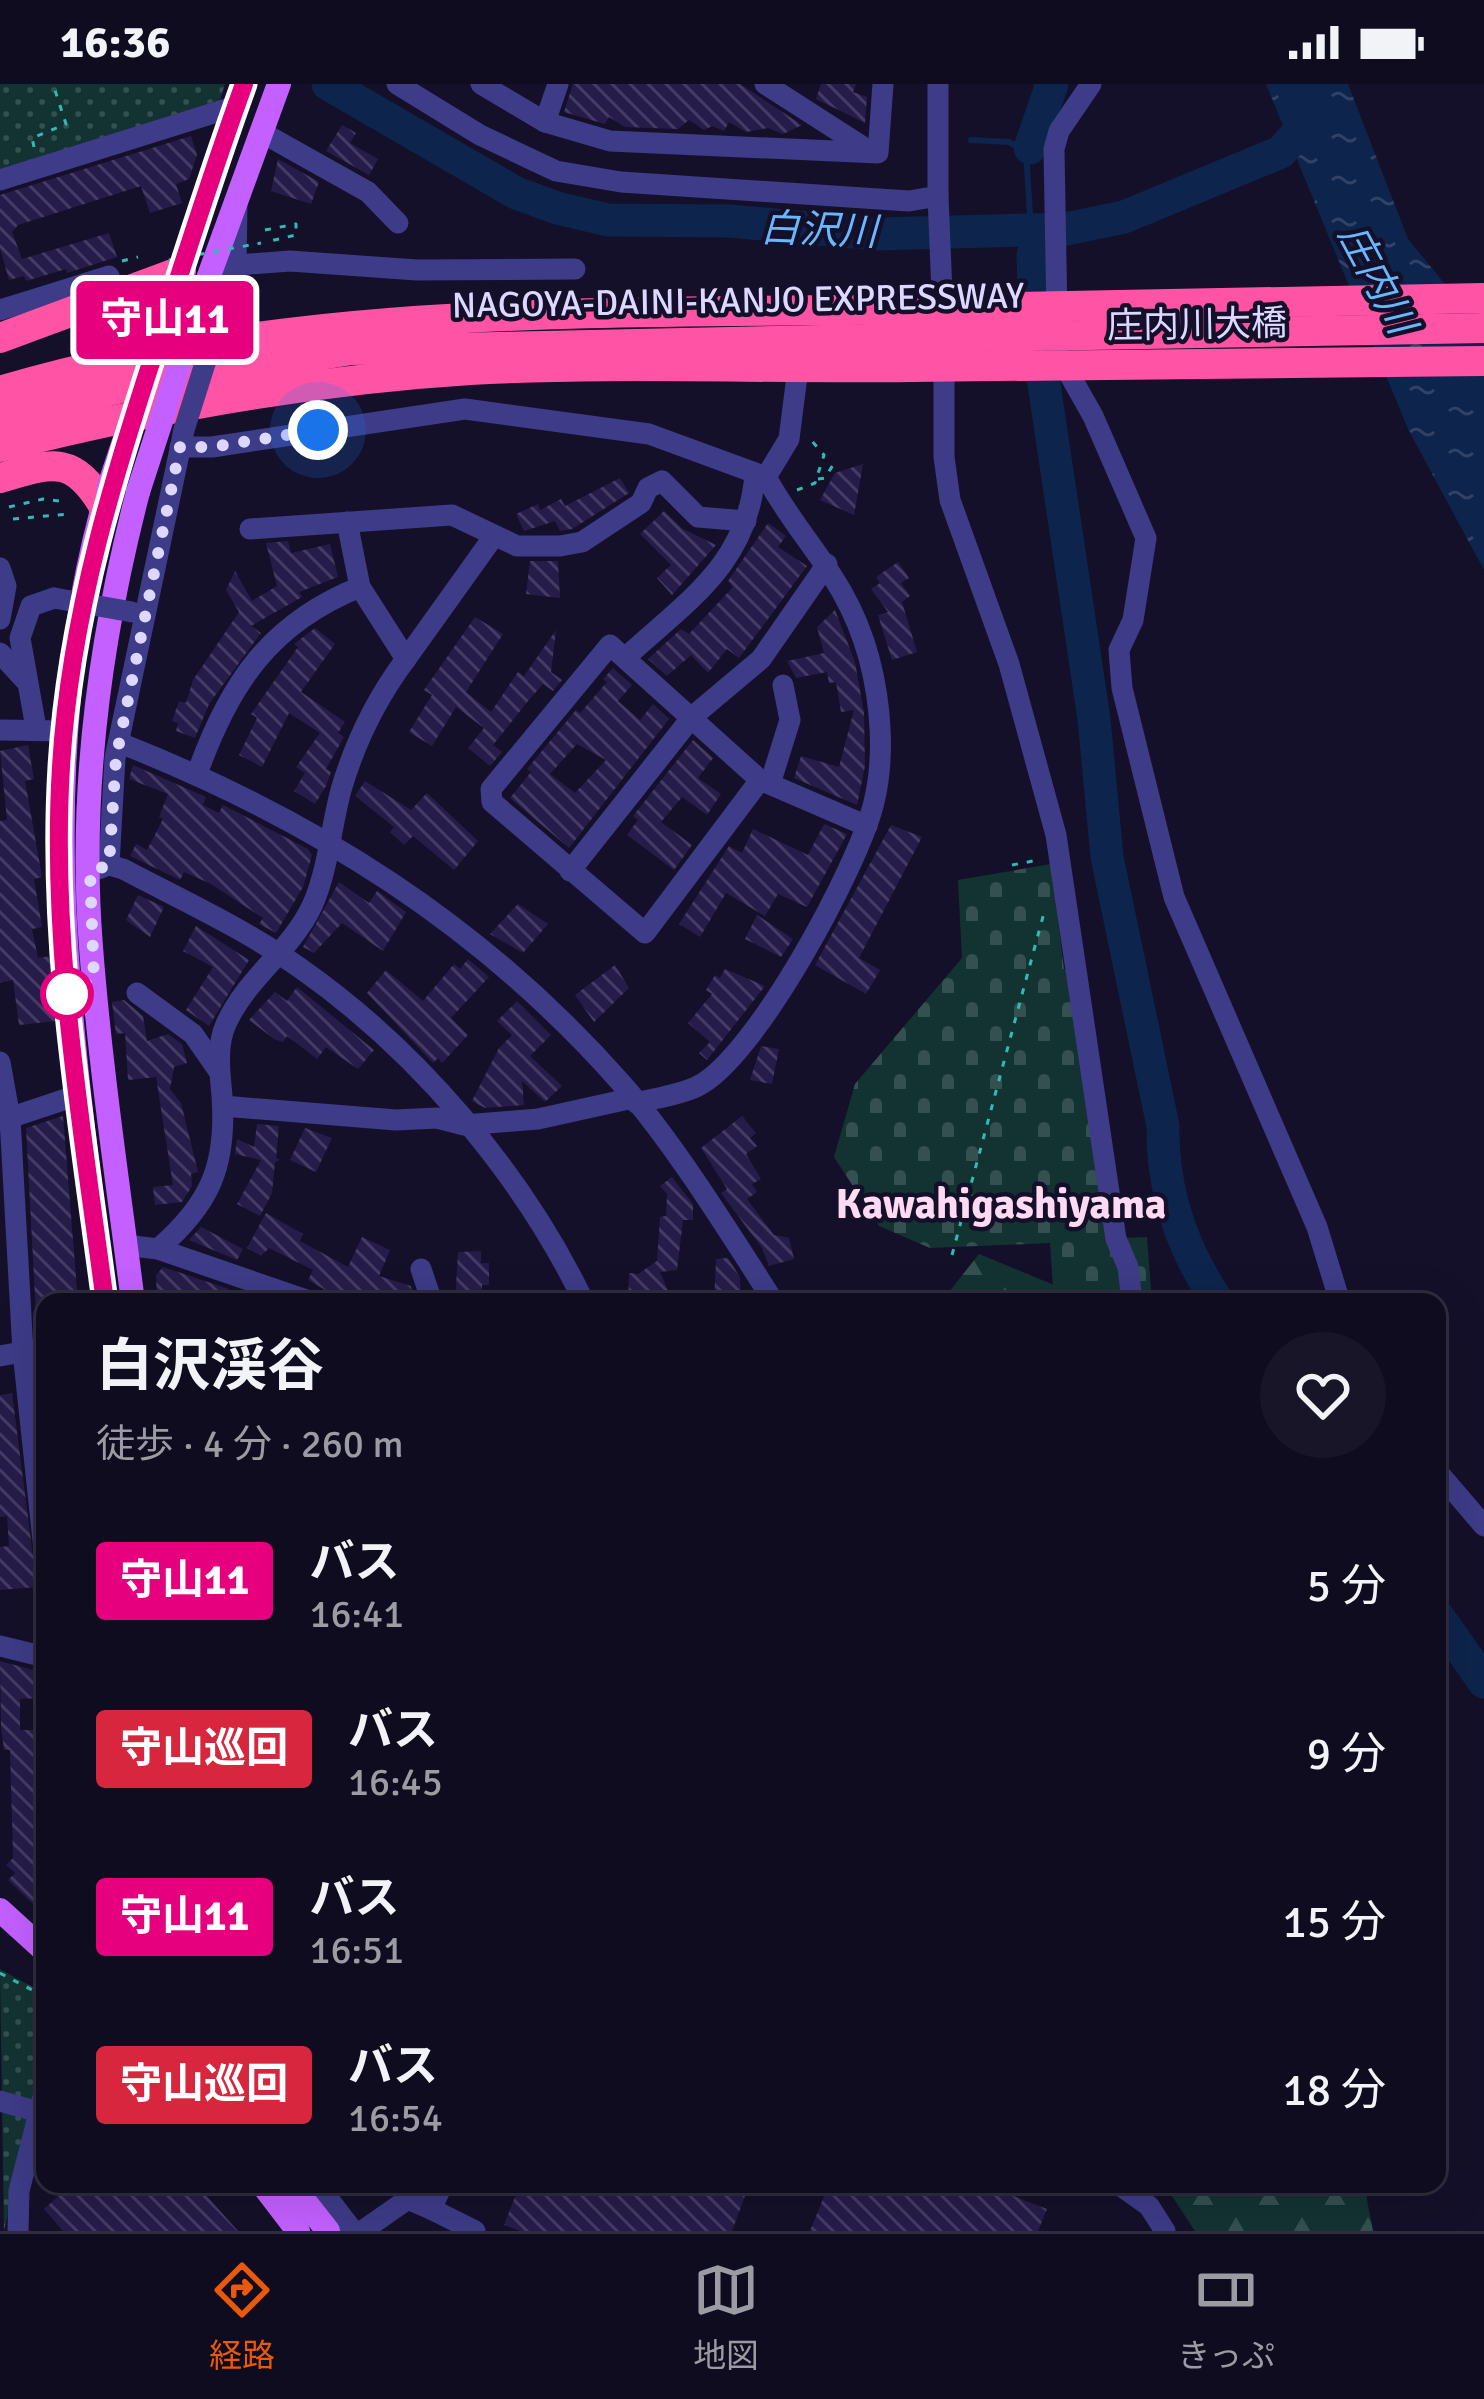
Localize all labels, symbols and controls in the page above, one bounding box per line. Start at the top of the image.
text: 16:36 [60,15,170,70]
water label: 白沢川 [760,204,882,256]
water label: 庄内川 [1328,216,1428,345]
street label: NAGOYA-DAINI-KANJO EXPRESSWAY [451,274,1025,328]
line badge: 守山11 [81,281,249,359]
text: 守山11 [100,294,230,345]
street label: 庄内川大橋 [1107,301,1287,349]
your location [288,400,348,460]
unlabelled marker [42,969,92,1019]
district label: Kawahigashiyama [836,1179,1166,1230]
text: 白沢渓谷 [96,1331,324,1402]
button: heart [1260,1332,1386,1458]
text: 徒歩 · 4 分 · 260 m [96,1420,404,1468]
text: バス [309,1535,399,1590]
text: 守山11 [120,1555,249,1606]
text: 5 分 [1307,1559,1386,1614]
text: 16:41 [309,1590,404,1638]
text: バス [348,1703,438,1758]
text: 守山巡回 [120,1723,288,1774]
text: 9 分 [1307,1727,1386,1782]
text: 16:45 [348,1758,443,1806]
text: バス [309,1871,399,1926]
text: 守山11 [120,1891,249,1942]
text: 15 分 [1282,1895,1386,1950]
text: 16:51 [309,1926,404,1974]
text: バス [348,2039,438,2094]
text: 守山巡回 [120,2059,288,2110]
text: 18 分 [1282,2063,1386,2118]
text: 16:54 [348,2094,443,2142]
tab: 経路 [209,2257,275,2377]
tab: 地図 [693,2257,759,2377]
tab: きっぷ [1177,2257,1275,2377]

